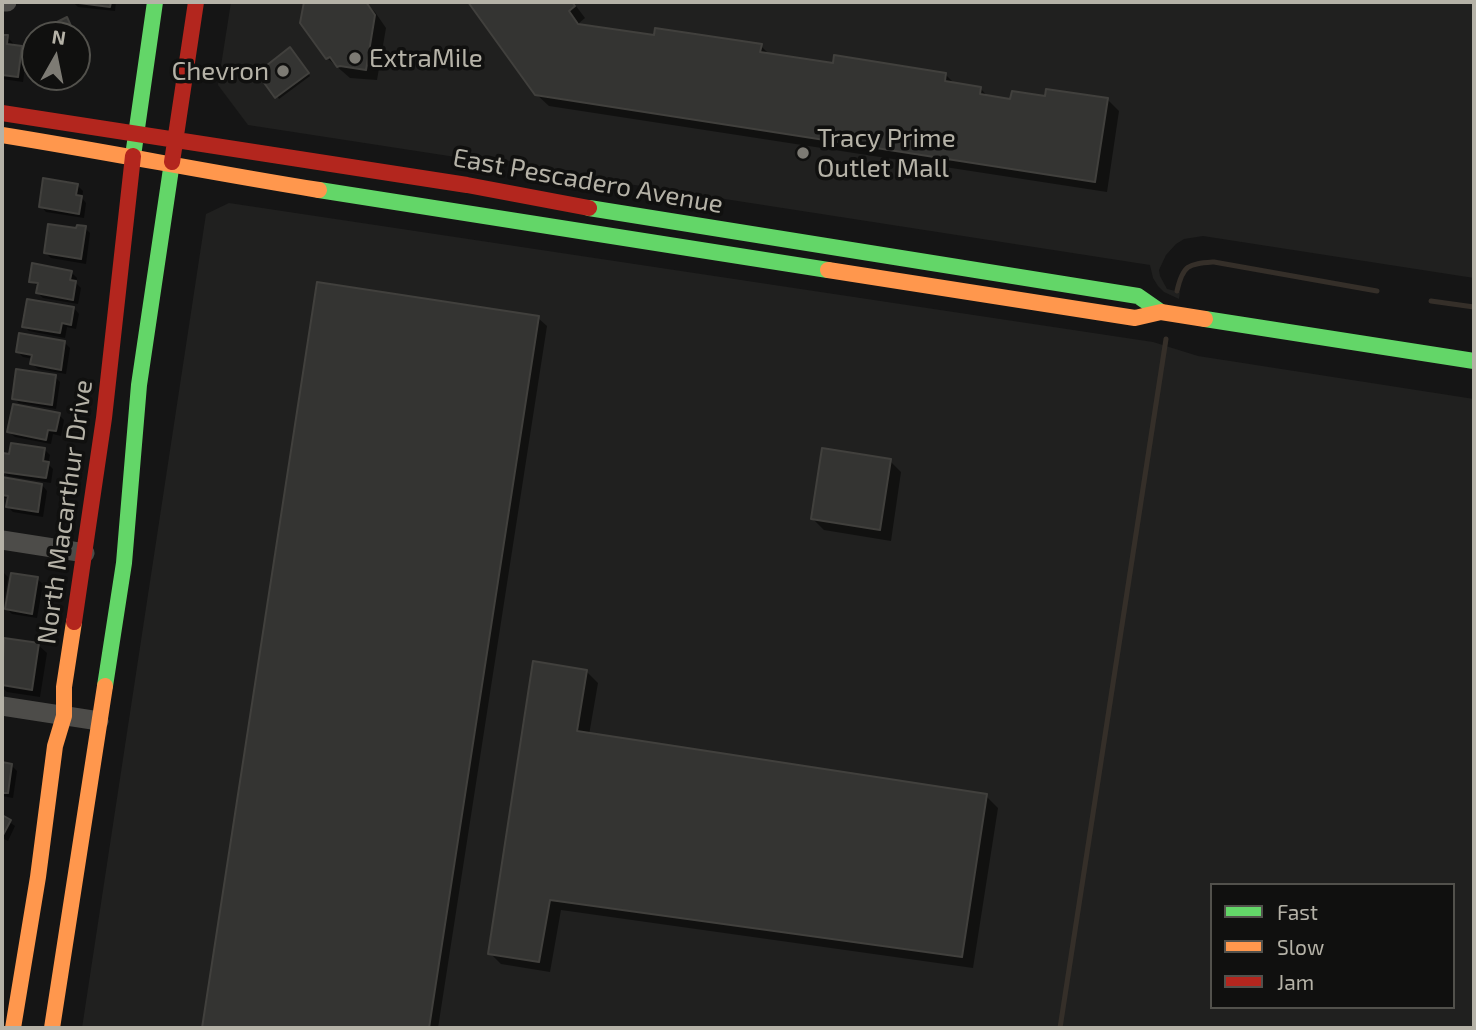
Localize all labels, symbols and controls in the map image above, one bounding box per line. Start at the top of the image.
north arrow [21,21,91,91]
text: N [50,24,68,49]
place label: ExtraMile [369,42,483,74]
marker: ExtraMile [347,50,363,66]
place label: Chevron [171,55,269,87]
marker: Chevron [275,63,291,79]
place label: Tracy Prime Outlet Mall [817,122,956,184]
street label: East Pescadero Avenue [451,142,725,220]
marker: Tracy Prime Outlet Mall [795,145,811,161]
street label: North Macarthur Drive [31,378,99,646]
legend [1210,883,1455,1009]
text: Fast [1277,899,1318,924]
text: Slow [1277,934,1324,959]
text: Jam [1277,969,1314,994]

